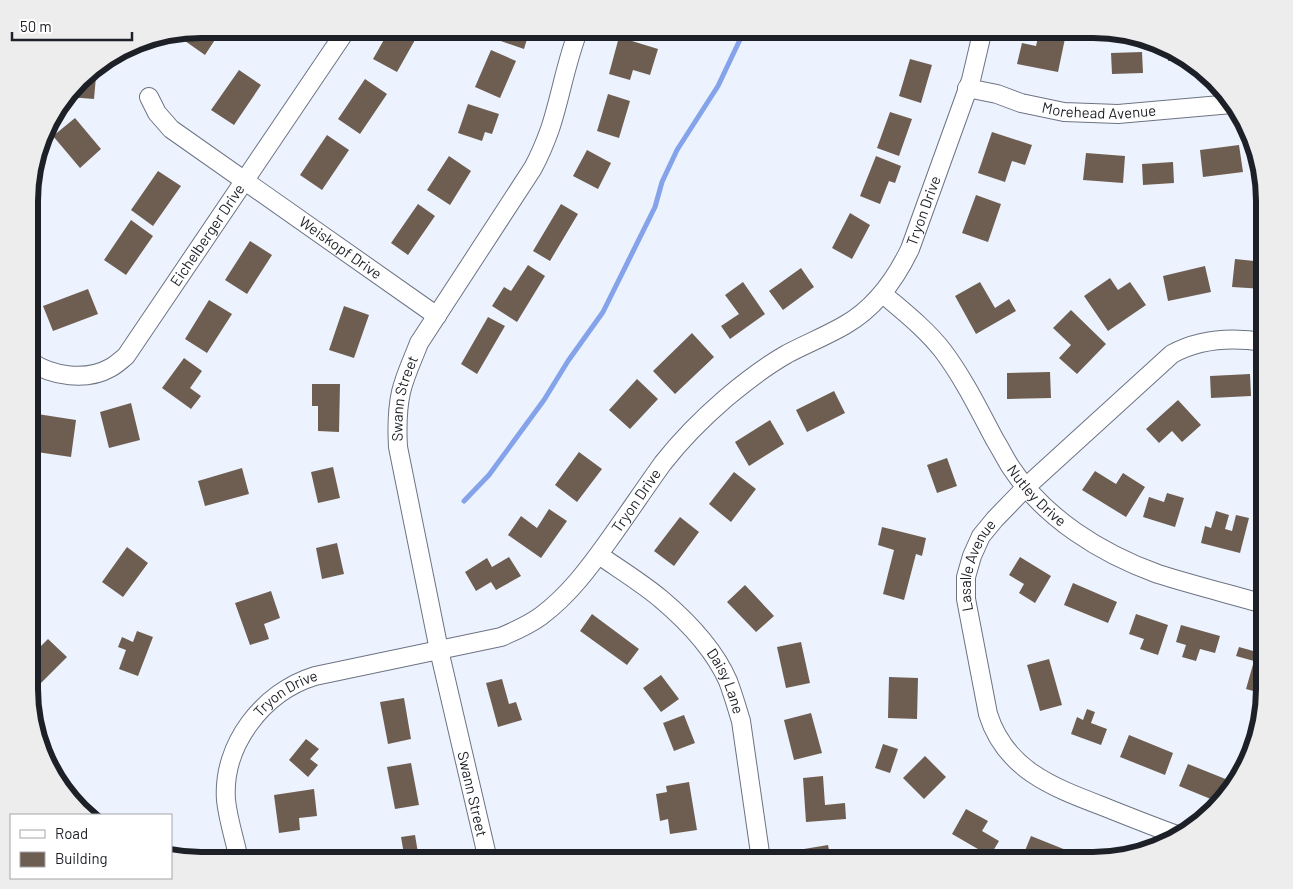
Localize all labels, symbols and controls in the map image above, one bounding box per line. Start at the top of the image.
scale bar [12,10,132,42]
text: 50 m [20,17,52,35]
street label: Morehead Avenue [1040,98,1157,122]
street label: Tryon Drive [902,173,944,248]
street label: Eichelberger Drive [166,180,248,289]
street label: Weiskopf Drive [296,212,386,282]
street label: Swann Street [387,353,421,442]
street label: Nutley Drive [1004,461,1070,530]
street label: Tryon Drive [607,465,664,535]
street label: Lasalle Avenue [955,515,999,613]
street label: Daisy Lane [704,645,748,716]
street label: Tryon Drive [249,666,320,720]
street label: Swann Street [454,749,492,838]
legend [10,814,172,879]
text: Road [55,824,88,842]
text: Building [55,849,108,867]

